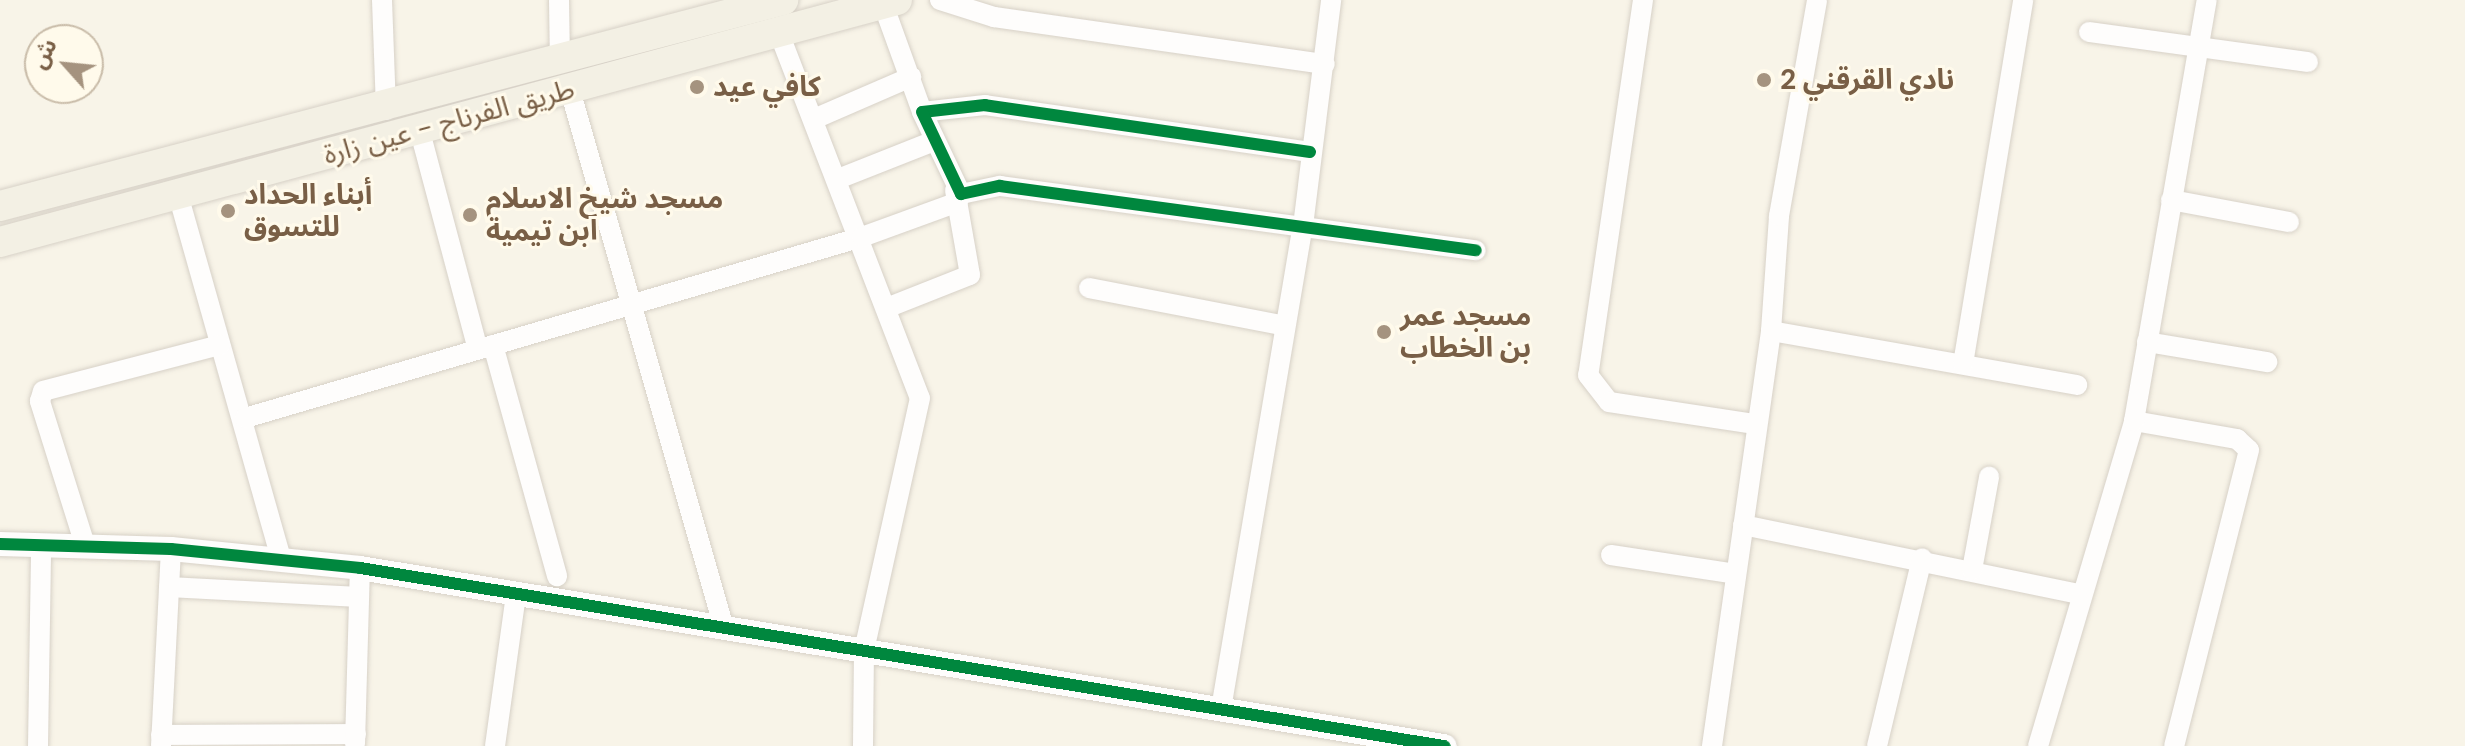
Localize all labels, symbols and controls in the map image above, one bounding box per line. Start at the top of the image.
north arrow [24,24,104,104]
text: ش [24,34,64,74]
place label: نادي القرقني 2 [1780,63,1954,97]
place label: كافي عيد [713,70,821,104]
marker: نادي القرقني 2 [1755,71,1773,89]
street label: طريق الفرناج - عين زارة [320,72,578,172]
marker: كافي عيد [688,78,706,96]
place label: أبناء الحداد للتسوق [244,178,372,244]
place label: مسجد شيخ الاسلام ابن تيمية [486,182,723,248]
marker: أبناء الحداد للتسوق [219,202,237,220]
marker: مسجد شيخ الاسلام ابن تيمية [461,206,479,224]
place label: مسجد عمر بن الخطاب [1400,299,1531,365]
marker: مسجد عمر بن الخطاب [1375,323,1393,341]

